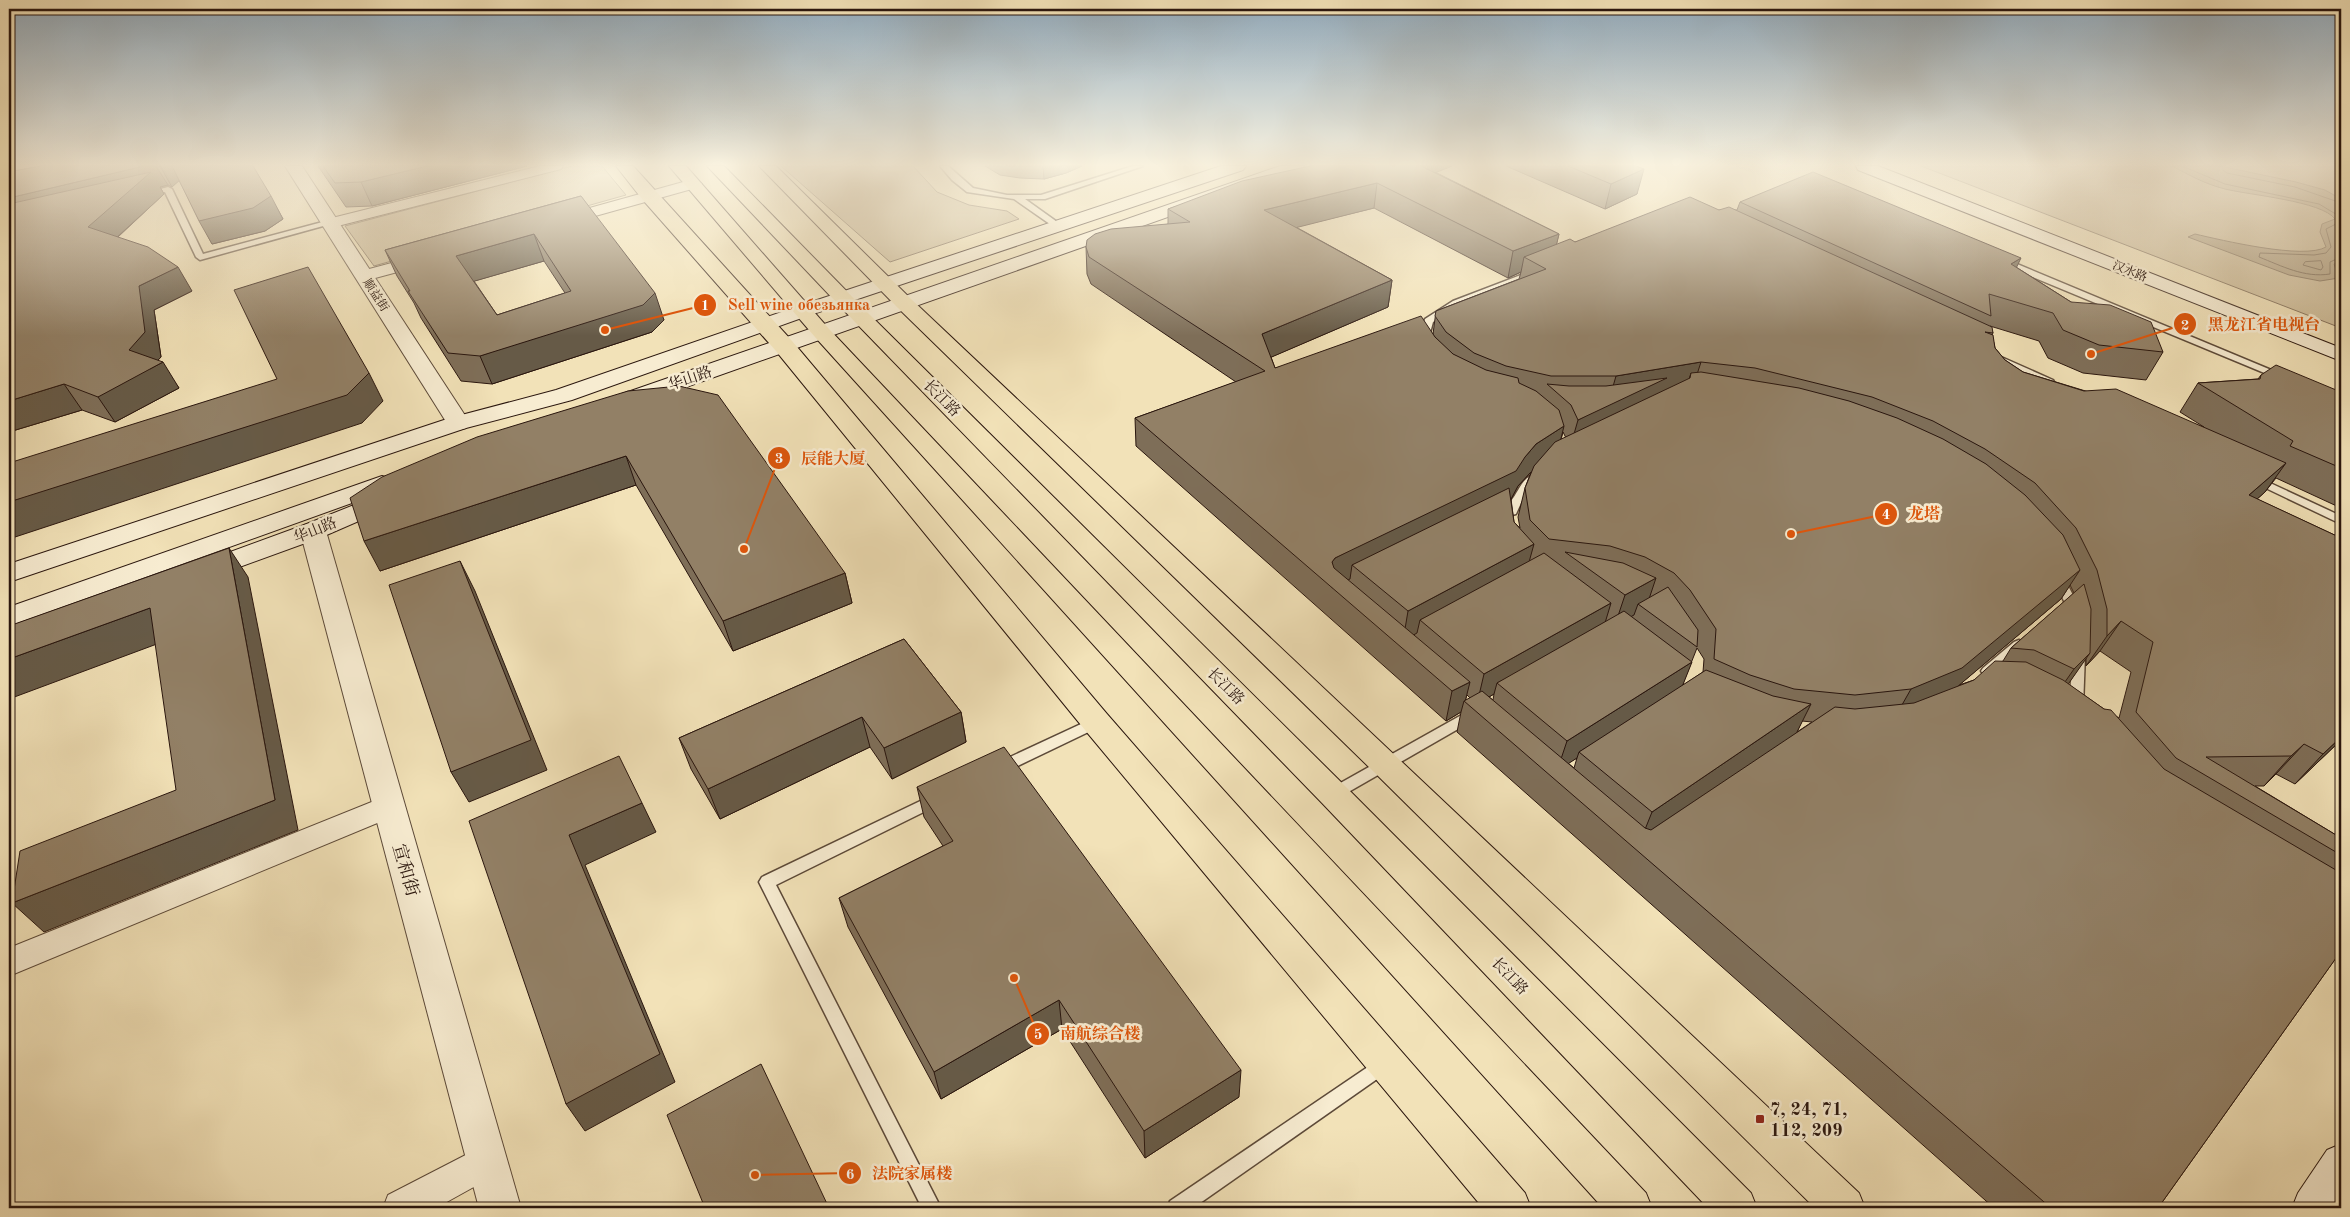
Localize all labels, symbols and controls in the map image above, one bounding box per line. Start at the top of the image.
street label: 汉水路 [2111,258,2149,284]
street label: 顺益街 [360,276,392,315]
callout: Sell wine обезьянка [693,289,880,320]
text: Sell wine обезьянка [728,298,870,314]
text: 1 [701,299,709,314]
callout: 黑龙江省电视台 [2173,309,2330,340]
text: 黑龙江省电视台 [2208,316,2320,334]
text: 2 [2181,319,2189,334]
street label: 华山路 [666,363,714,394]
street label: 长江路 [920,376,964,420]
callout: 辰能大厦 [766,443,875,474]
text: 辰能大厦 [801,450,865,468]
text: 3 [775,452,783,467]
callout: 龙塔 [1873,498,1950,529]
text: 龙塔 [1908,505,1940,523]
text: 4 [1882,508,1890,523]
street label: 华山路 [291,514,339,547]
street label: 长江路 [1204,664,1248,708]
street label: 宣和街 [389,841,423,899]
street label: 长江路 [1488,954,1531,998]
callout: 南航综合楼 [1025,1018,1150,1049]
text: 南航综合楼 [1060,1025,1140,1043]
text: 5 [1034,1028,1042,1043]
place label: 7, 24, 71, 112, 209 [1770,1101,1847,1140]
marker: 7, 24, 71, 112, 209 [1754,1113,1766,1125]
callout: 法院家属楼 [837,1158,962,1189]
text: 法院家属楼 [872,1164,952,1183]
text: 6 [846,1168,855,1183]

